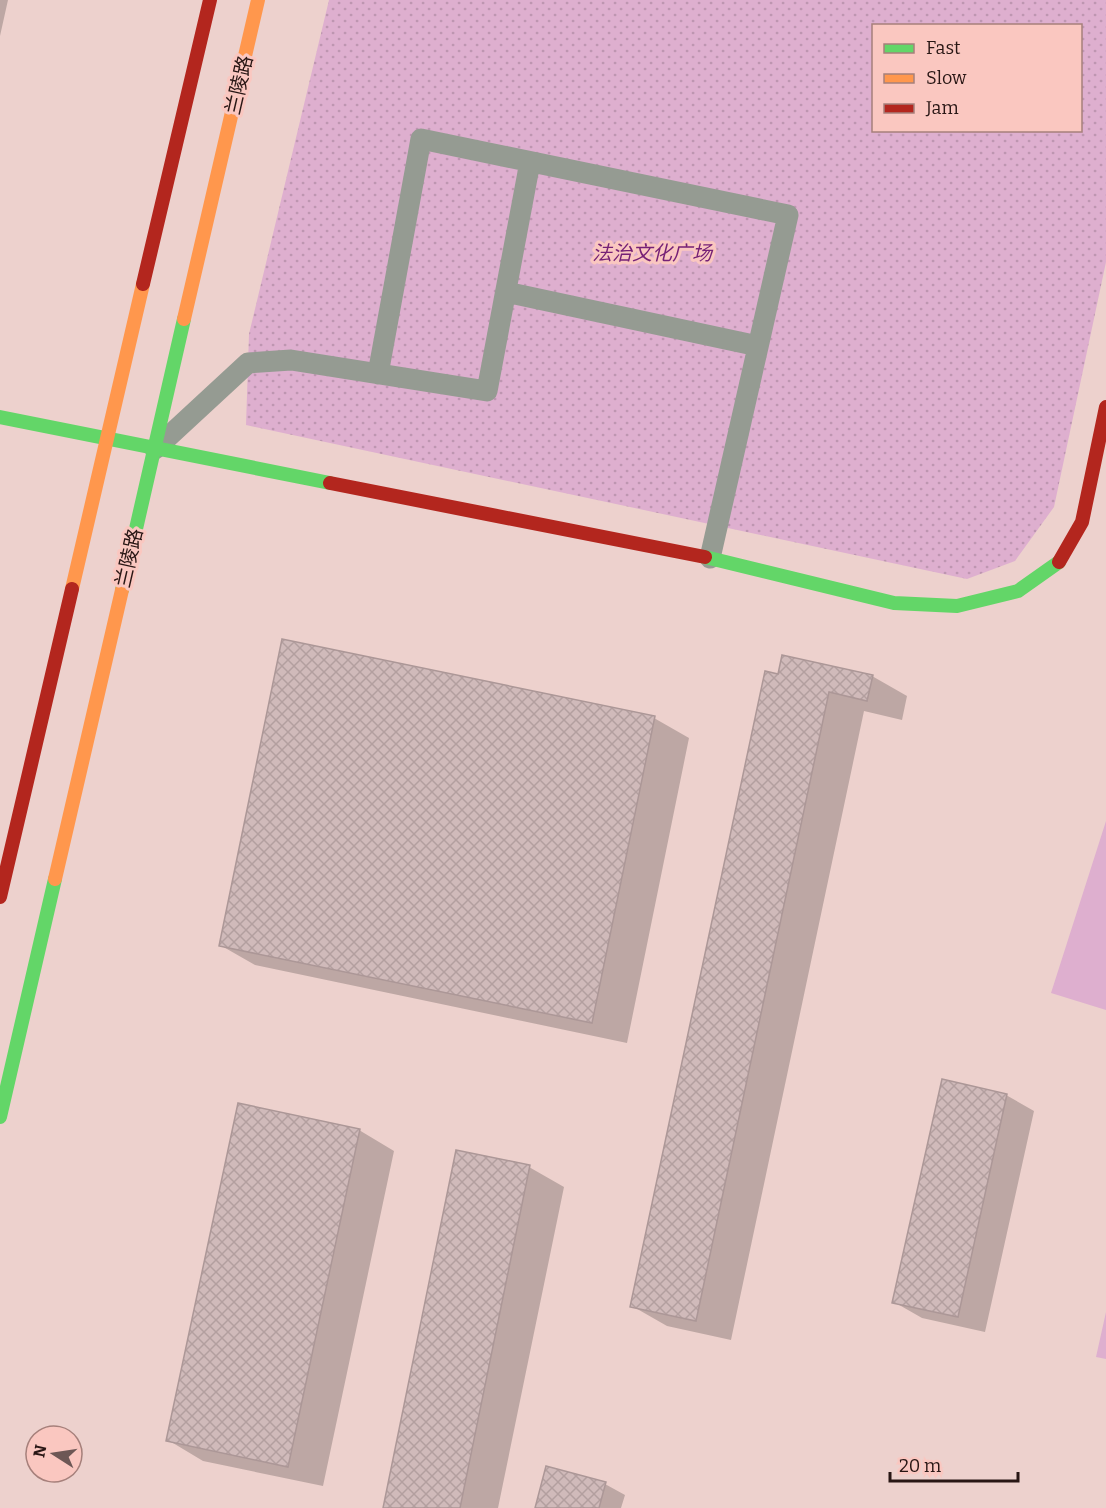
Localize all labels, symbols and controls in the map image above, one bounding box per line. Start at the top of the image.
legend [872,24,1082,132]
text: Fast [926,37,961,59]
street label: 兰陵路 [221,53,257,117]
text: Slow [926,67,967,89]
text: Jam [925,97,959,119]
park label: 法治文化广场 [592,241,714,265]
street label: 兰陵路 [111,526,147,590]
north arrow [24,1424,84,1484]
text: N [29,1443,50,1459]
scale bar [890,1445,1018,1483]
text: 20 m [899,1455,941,1477]

